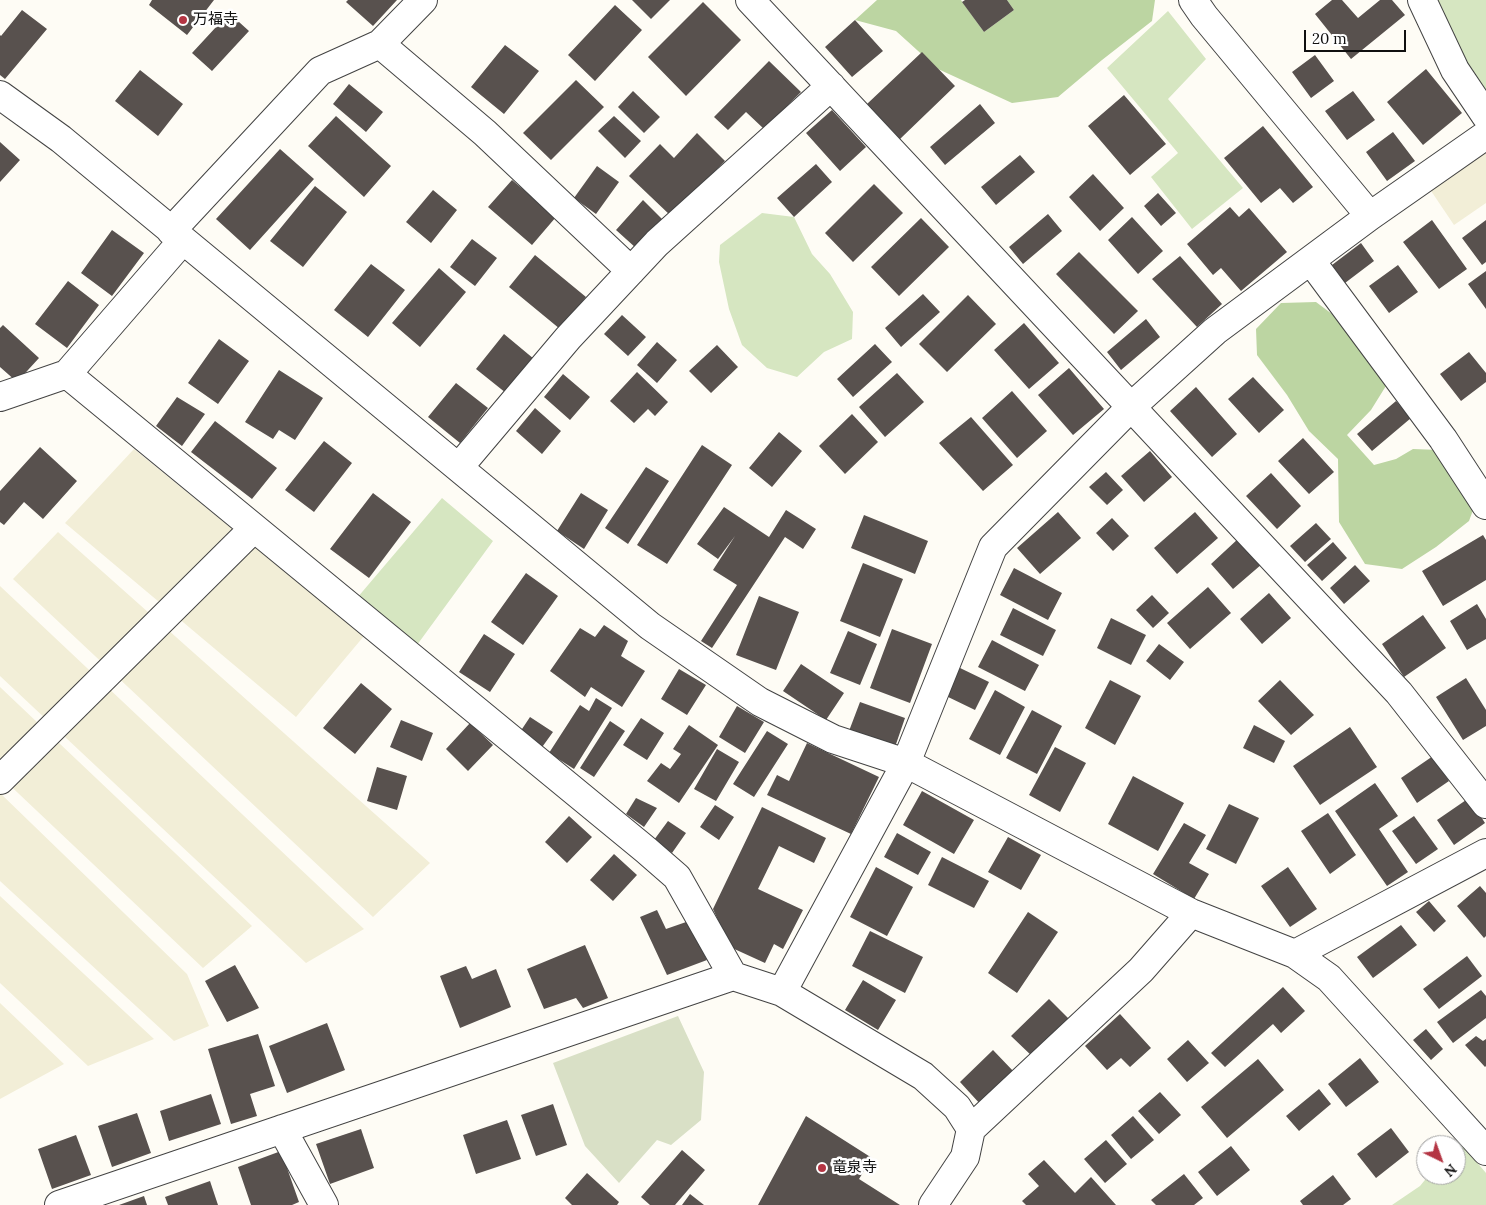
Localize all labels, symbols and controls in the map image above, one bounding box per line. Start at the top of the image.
place label: 万福寺 [193,11,238,29]
marker: 万福寺 [177,14,189,26]
scale bar [1306,20,1408,52]
text: 20 m [1312,29,1347,48]
north arrow [1416,1135,1466,1185]
place label: 竜泉寺 [832,1159,877,1177]
text: N [1440,1160,1460,1181]
marker: 竜泉寺 [816,1162,828,1174]

